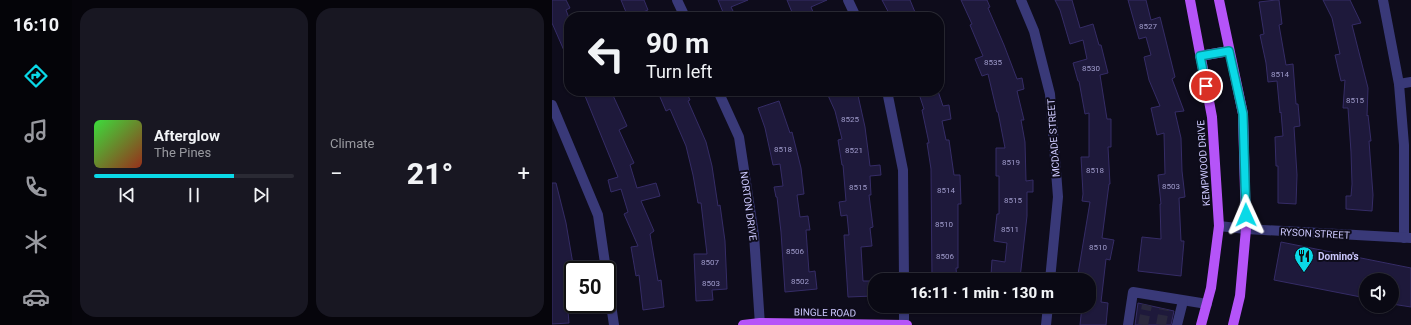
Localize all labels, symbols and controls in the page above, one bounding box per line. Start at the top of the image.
text: 16:10 [13,14,59,35]
house number: 8527 [1139,22,1157,31]
text: 90 m [646,27,709,60]
icon: left [580,28,632,80]
house number: 8535 [984,58,1002,67]
text: Turn left [646,61,712,82]
icon: directions [22,62,50,90]
house number: 8530 [1082,64,1100,73]
pin [1189,69,1223,103]
house number: 8514 [1271,70,1289,79]
icon: arrive [1195,75,1217,97]
house number: 8515 [1346,96,1364,105]
street label: MCDADE STREET [1045,98,1062,177]
house number: 8525 [841,115,859,124]
icon: music [22,117,50,145]
street label: KEMPWOOD DRIVE [1195,119,1212,206]
text: Afterglow [154,127,220,145]
text: Climate [330,136,374,151]
text: The Pines [154,145,211,160]
house number: 8518 [774,145,792,154]
house number: 8521 [845,146,863,155]
text: 21° [407,156,453,191]
house number: 8519 [1002,158,1020,167]
text: − [330,161,343,186]
text: + [518,161,530,186]
house number: 8518 [1086,166,1104,175]
street label: NORTON DRIVE [738,171,759,242]
icon: phone [22,173,50,201]
house number: 8503 [1162,182,1180,191]
house number: 8515 [849,183,867,192]
icon: previous [116,184,138,206]
icon: pause [183,184,205,206]
icon: next [250,184,272,206]
house number: 8514 [937,186,955,195]
position arrow [1225,194,1267,236]
house number: 8515 [1004,196,1022,205]
house number: 8510 [935,220,953,229]
house number: 8511 [1001,225,1019,234]
street label: RYSON STREET [1280,226,1350,241]
icon: climate [22,228,50,256]
house number: 8510 [1089,243,1107,252]
restaurant icon: Domino's [1293,245,1315,273]
house number: 8506 [786,247,804,256]
place label: Domino's [1318,251,1359,262]
house number: 8506 [936,252,954,261]
house number: 8507 [701,258,719,267]
speed limit sign: 50 [564,261,616,313]
map controls [1359,273,1399,313]
button: sound [1359,273,1399,313]
house number: 8502 [791,277,809,286]
house number: 8503 [702,279,720,288]
icon: car [22,283,50,311]
text: 16:11 · 1 min · 130 m [910,284,1054,302]
street label: BINGLE ROAD [794,306,856,319]

